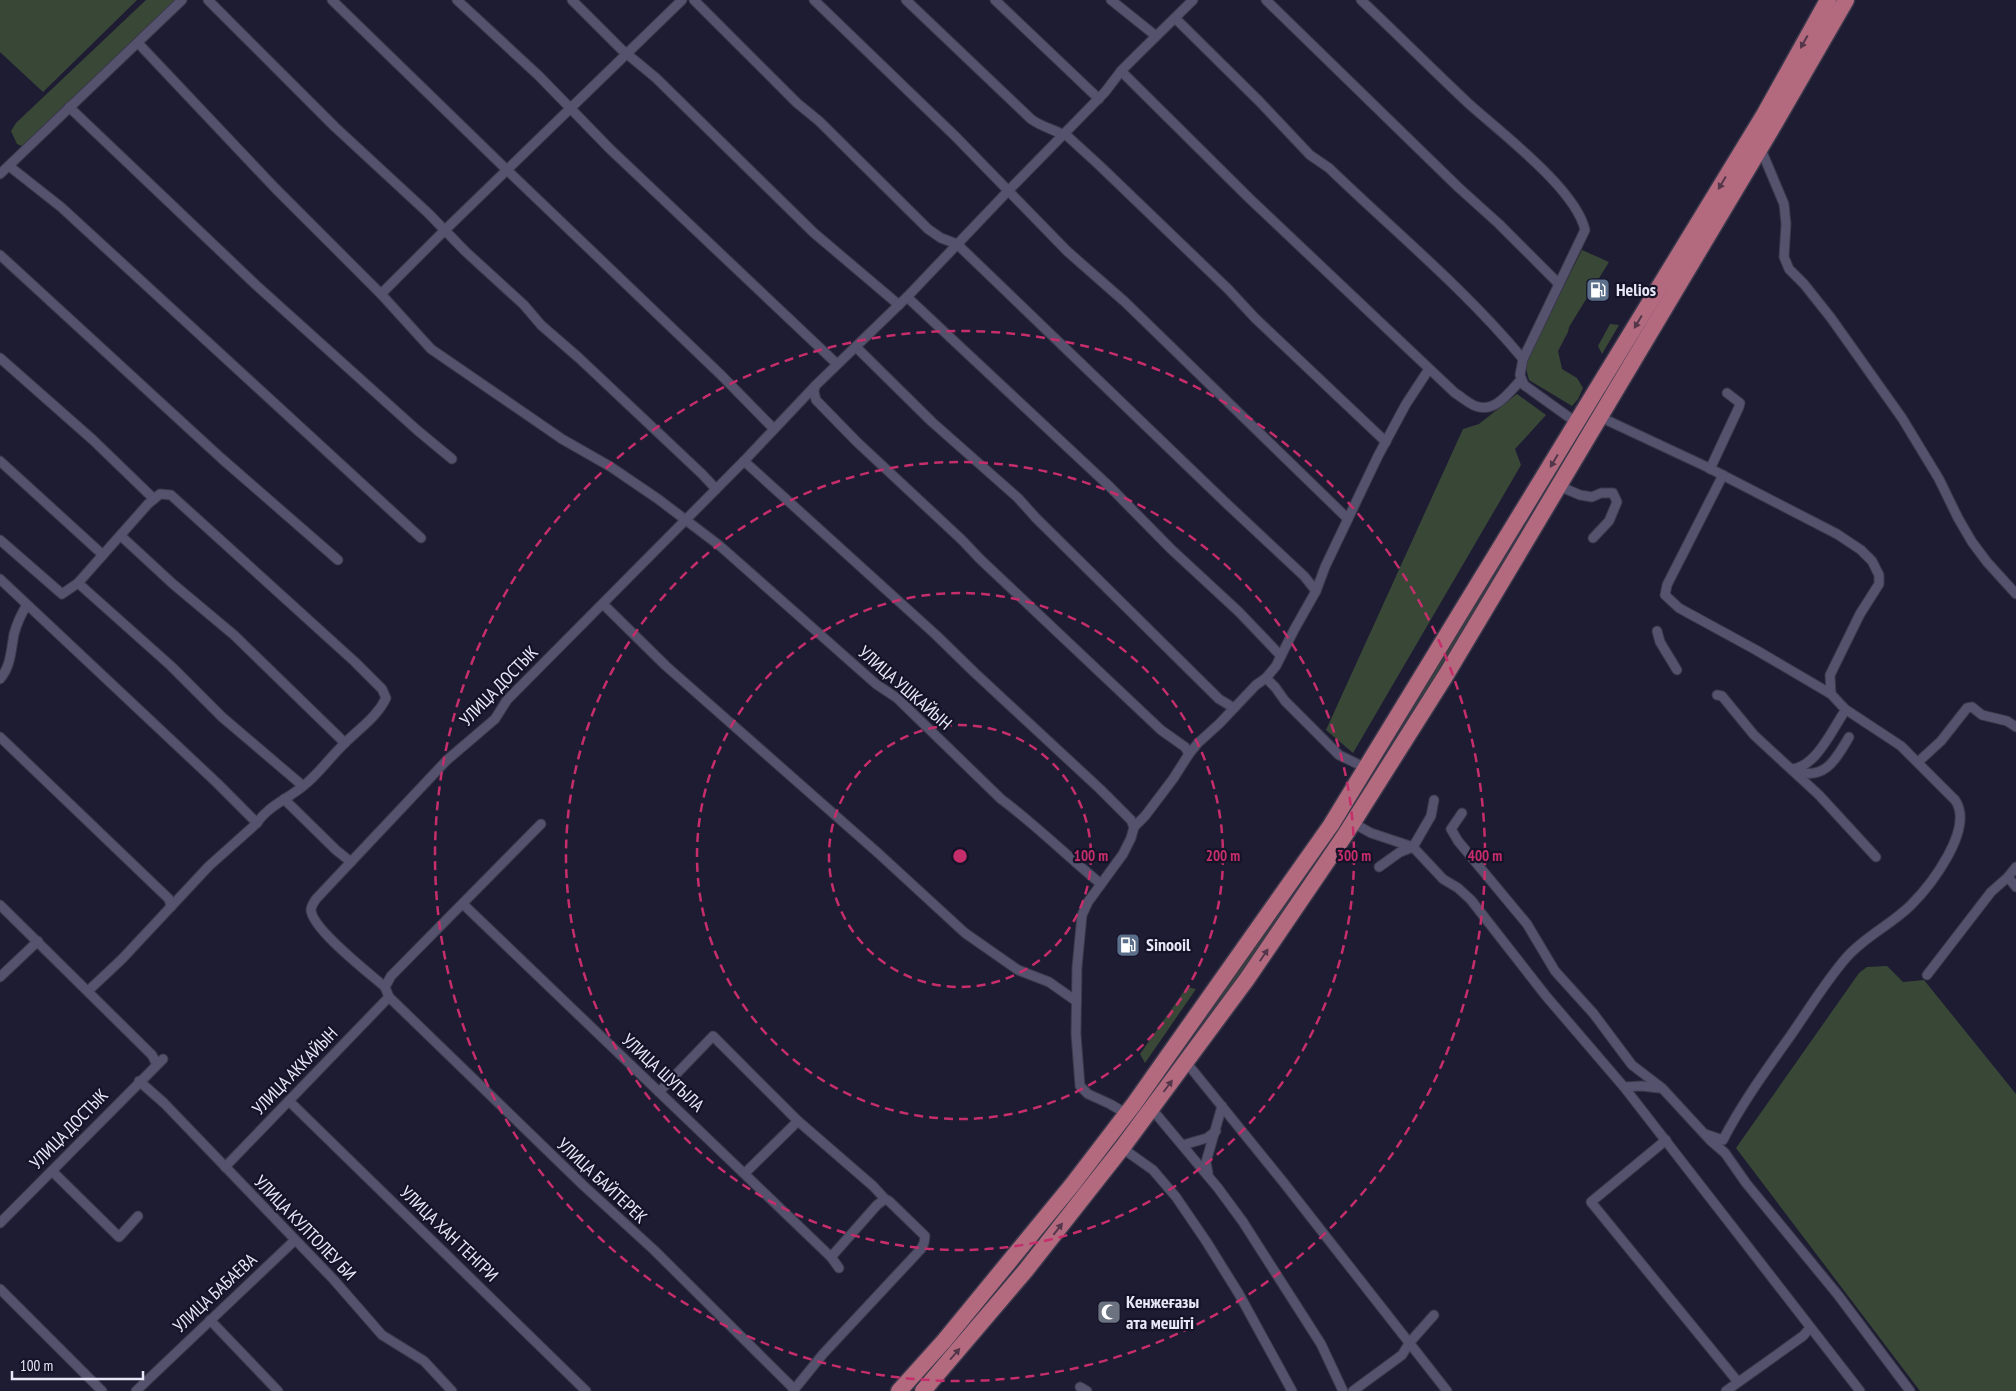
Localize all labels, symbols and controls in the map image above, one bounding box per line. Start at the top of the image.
one-way arrow [1800,36,1809,49]
one-way arrow [1718,176,1727,189]
fuel station icon: Helios [1585,277,1611,303]
place label: Helios [1616,278,1656,301]
one-way arrow [1634,315,1643,328]
one-way arrow [1549,454,1558,467]
street label: УЛИЦА ДОСТЫК [454,640,543,731]
street label: УЛИЦА УШКАЙЫН [854,641,957,735]
text: 100 m [1074,846,1108,865]
text: 200 m [1206,846,1240,865]
text: 300 m [1337,846,1371,865]
text: 400 m [1468,846,1502,865]
centre of rings [951,847,969,865]
fuel station icon: Sinooil [1115,932,1141,958]
place label: Sinooil [1146,933,1191,956]
one-way arrow [1259,948,1269,962]
street label: УЛИЦА АККАЙЫН [247,1022,342,1119]
street label: УЛИЦА ШУГЫЛА [617,1029,710,1117]
one-way arrow [1163,1079,1173,1093]
street label: УЛИЦА ДОСТЫК [24,1083,113,1174]
street label: УЛИЦА БАЙТЕРЕК [552,1133,652,1228]
street label: УЛИЦА КУЛТОЛЕУ БИ [249,1170,361,1285]
street label: УЛИЦА ХАН ТЕНГРИ [395,1181,503,1286]
one-way arrow [1053,1223,1064,1236]
street label: УЛИЦА БАБАЕВА [168,1248,262,1337]
place label: Кенжеғазы ата мешіті [1126,1290,1199,1334]
mosque icon: Кенжеғазы ата мешіті [1096,1299,1122,1325]
scale bar [12,1348,144,1380]
one-way arrow [949,1349,961,1361]
text: 100 m [20,1356,53,1375]

